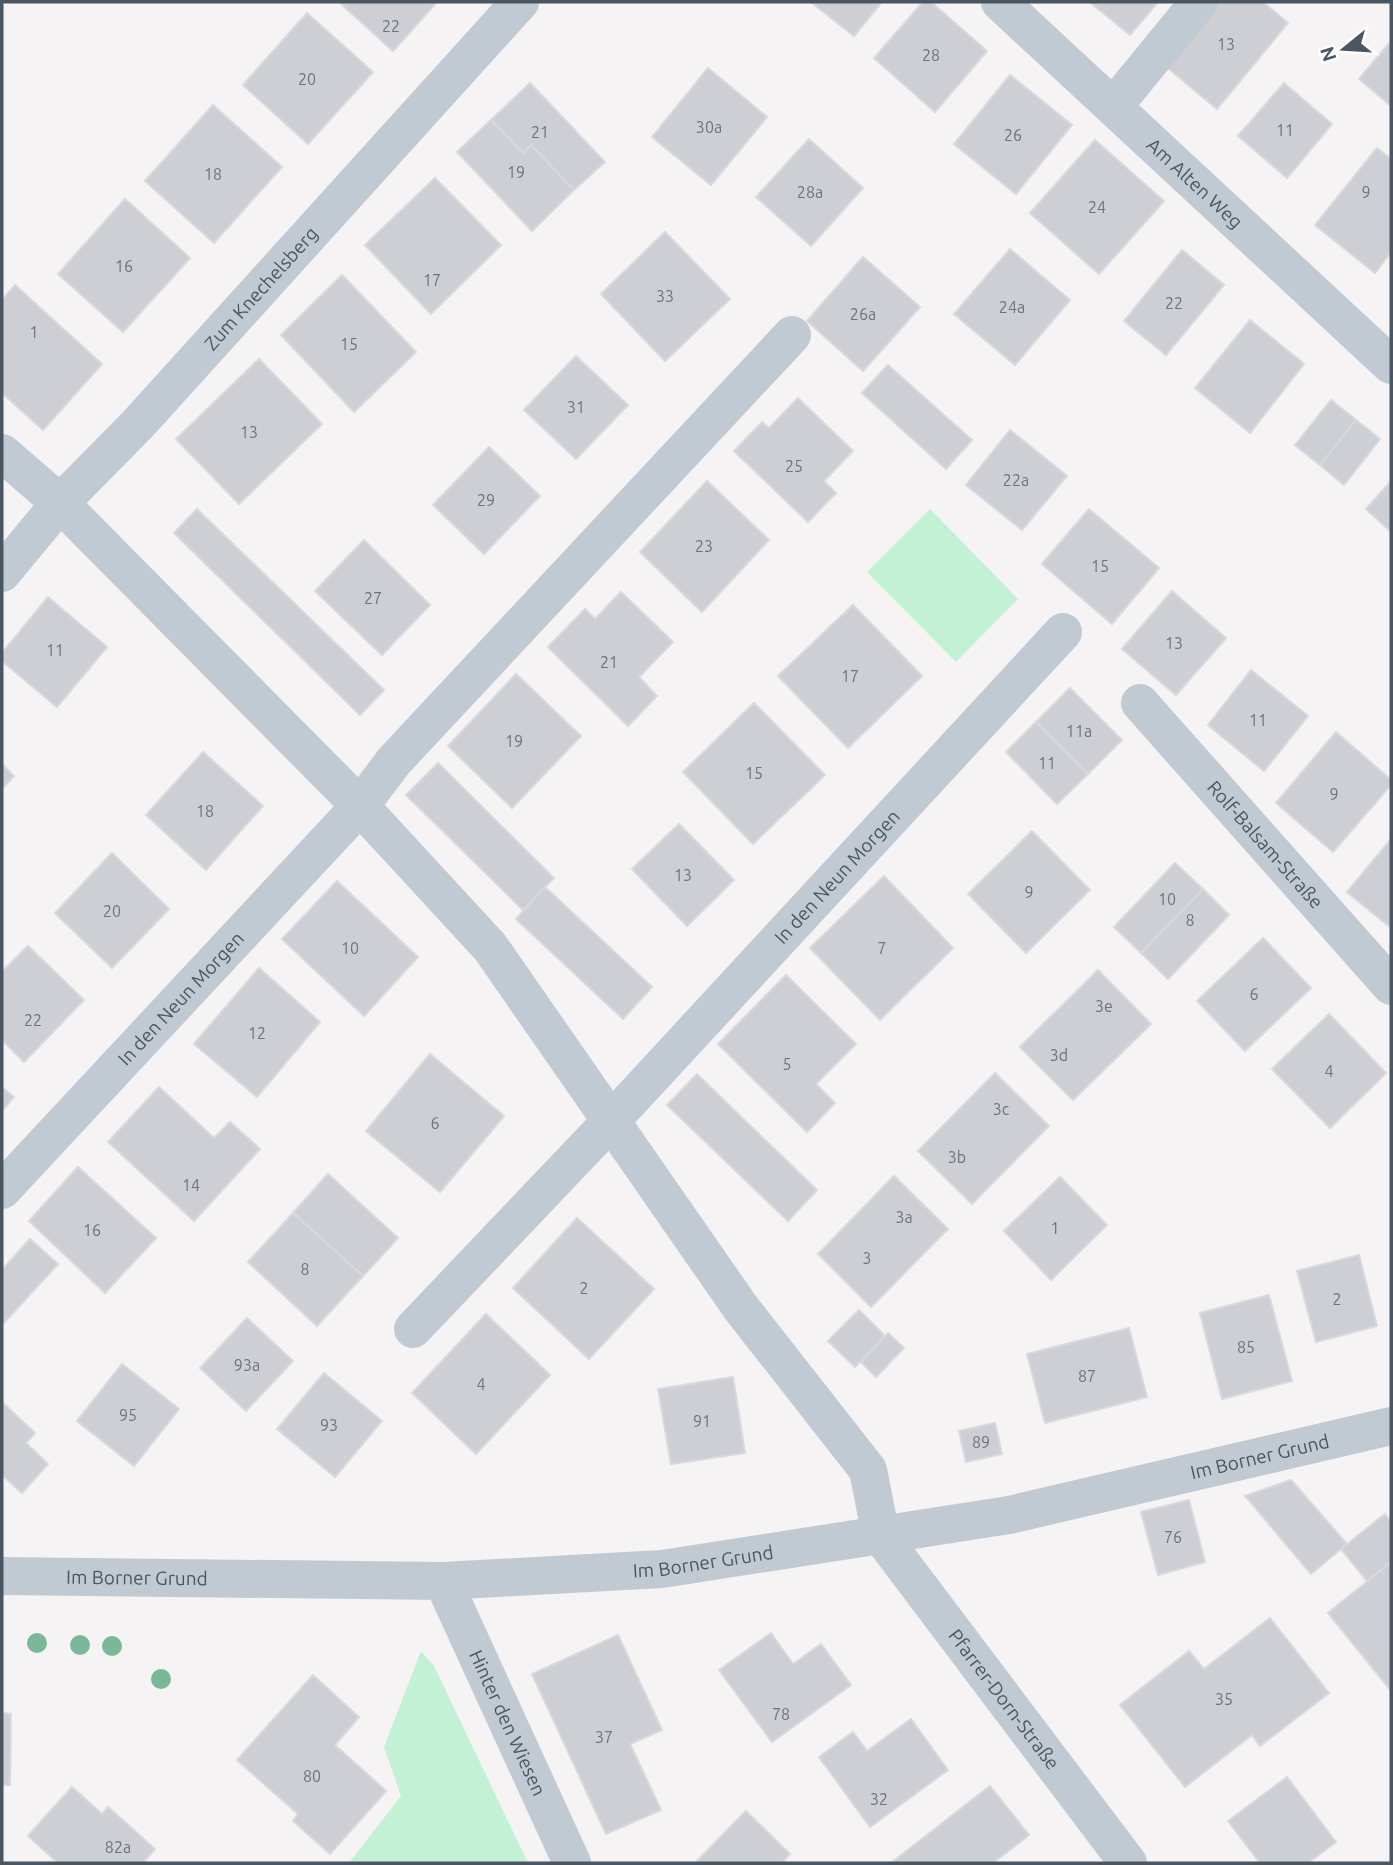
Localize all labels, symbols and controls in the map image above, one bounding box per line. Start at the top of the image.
north arrow [1309,14,1379,84]
house number: 22 [382,17,400,35]
house number: 13 [1217,35,1235,53]
text: N [1315,44,1340,64]
house number: 28 [922,46,940,64]
house number: 20 [298,70,316,88]
house number: 30a [696,118,722,136]
house number: 11 [1276,121,1294,139]
house number: 21 [531,123,549,141]
house number: 26 [1004,126,1022,144]
street label: Am Alten Weg [1143,133,1247,233]
house number: 19 [507,163,525,181]
house number: 18 [204,165,222,183]
house number: 28a [797,183,823,201]
house number: 9 [1361,183,1371,201]
house number: 24 [1088,198,1106,216]
street label: Zum Knechelsberg [200,222,322,354]
house number: 16 [115,257,133,275]
house number: 17 [423,271,441,289]
house number: 33 [656,287,674,305]
house number: 22 [1165,294,1183,312]
house number: 24a [999,298,1025,316]
house number: 26a [850,305,876,323]
house number: 1 [29,323,39,341]
house number: 15 [340,335,358,353]
house number: 31 [567,398,585,416]
house number: 13 [240,423,258,441]
house number: 25 [785,457,803,475]
house number: 22a [1003,471,1029,489]
house number: 29 [477,491,495,509]
house number: 23 [695,537,713,555]
house number: 15 [1091,557,1109,575]
house number: 27 [364,589,382,607]
house number: 13 [1165,634,1183,652]
house number: 11 [46,641,64,659]
house number: 21 [600,653,618,671]
house number: 17 [841,667,859,685]
house number: 11 [1249,711,1267,729]
house number: 11a [1066,722,1092,740]
house number: 19 [505,732,523,750]
house number: 11 [1038,754,1056,772]
house number: 15 [745,764,763,782]
street label: Rolf-Balsam-Straße [1203,776,1328,913]
house number: 9 [1329,785,1339,803]
house number: 18 [196,802,214,820]
street label: In den Neun Morgen [770,805,904,948]
house number: 13 [674,866,692,884]
house number: 9 [1024,883,1034,901]
house number: 10 [1158,890,1176,908]
house number: 20 [103,902,121,920]
house number: 8 [1185,911,1195,929]
street label: In den Neun Morgen [113,927,248,1070]
house number: 10 [341,939,359,957]
house number: 7 [877,939,887,957]
house number: 6 [1249,985,1259,1003]
house number: 3e [1095,997,1113,1015]
house number: 22 [24,1011,42,1029]
house number: 12 [248,1024,266,1042]
house number: 3d [1050,1046,1068,1064]
house number: 5 [782,1055,792,1073]
house number: 4 [1324,1062,1334,1080]
house number: 3c [993,1100,1010,1118]
house number: 6 [430,1114,440,1132]
house number: 3b [948,1148,966,1166]
house number: 14 [182,1176,200,1194]
house number: 3a [895,1208,913,1226]
house number: 1 [1050,1219,1060,1237]
house number: 16 [83,1221,101,1239]
house number: 3 [862,1249,872,1267]
house number: 8 [300,1260,310,1278]
house number: 2 [579,1279,589,1297]
house number: 2 [1332,1290,1342,1308]
house number: 85 [1237,1338,1255,1356]
house number: 93a [234,1356,260,1374]
house number: 87 [1078,1367,1096,1385]
house number: 4 [476,1375,486,1393]
house number: 95 [119,1406,137,1424]
house number: 91 [693,1412,711,1430]
house number: 93 [320,1416,338,1434]
street label: Im Borner Grund [1188,1430,1331,1483]
house number: 89 [972,1433,990,1451]
house number: 76 [1164,1528,1182,1546]
street label: Im Borner Grund [632,1541,775,1582]
street label: Im Borner Grund [66,1566,208,1589]
street label: Pfarrer-Dorn-Straße [944,1625,1064,1774]
street label: Hinter den Wiesen [465,1647,551,1799]
house number: 35 [1215,1690,1233,1708]
house number: 78 [772,1705,790,1723]
house number: 37 [595,1728,613,1746]
house number: 80 [303,1767,321,1785]
house number: 32 [870,1790,888,1808]
house number: 82a [105,1838,131,1856]

